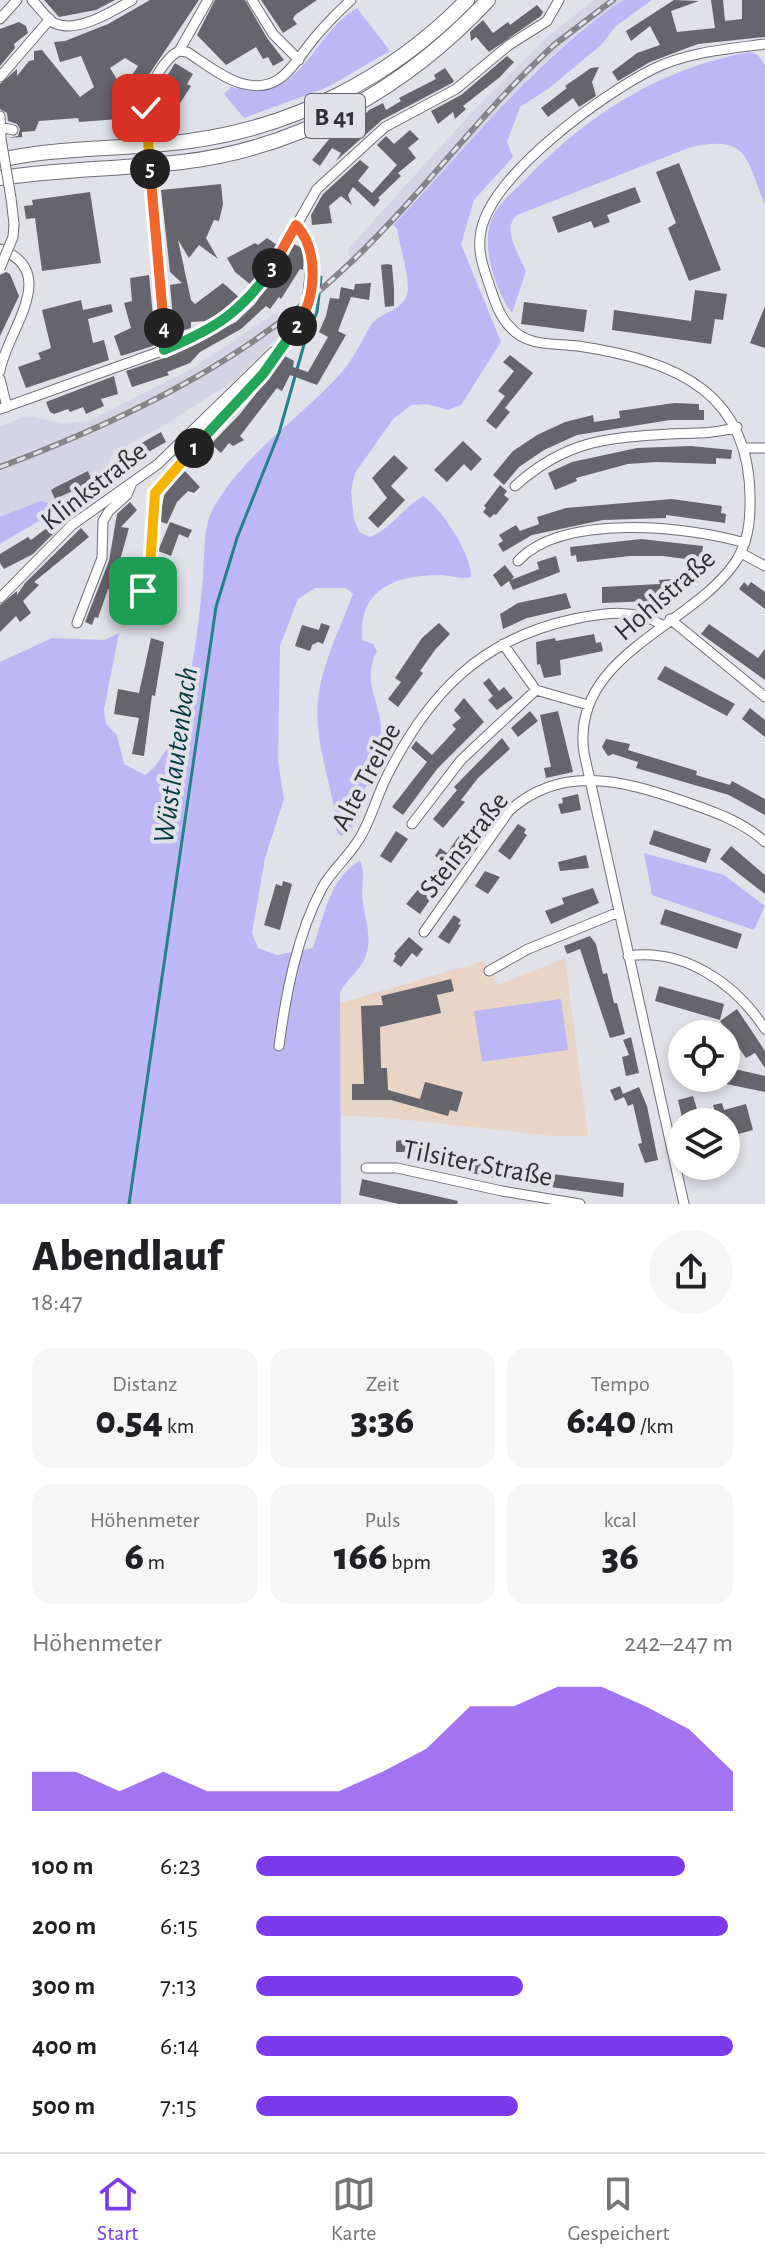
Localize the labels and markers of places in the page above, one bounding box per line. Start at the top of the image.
pin [112,74,180,142]
pin: 5 [130,149,170,189]
pin: 3 [252,248,292,288]
pin: 2 [277,306,317,346]
pin: 4 [144,308,184,348]
pin: 1 [174,428,214,468]
pin [109,557,177,625]

